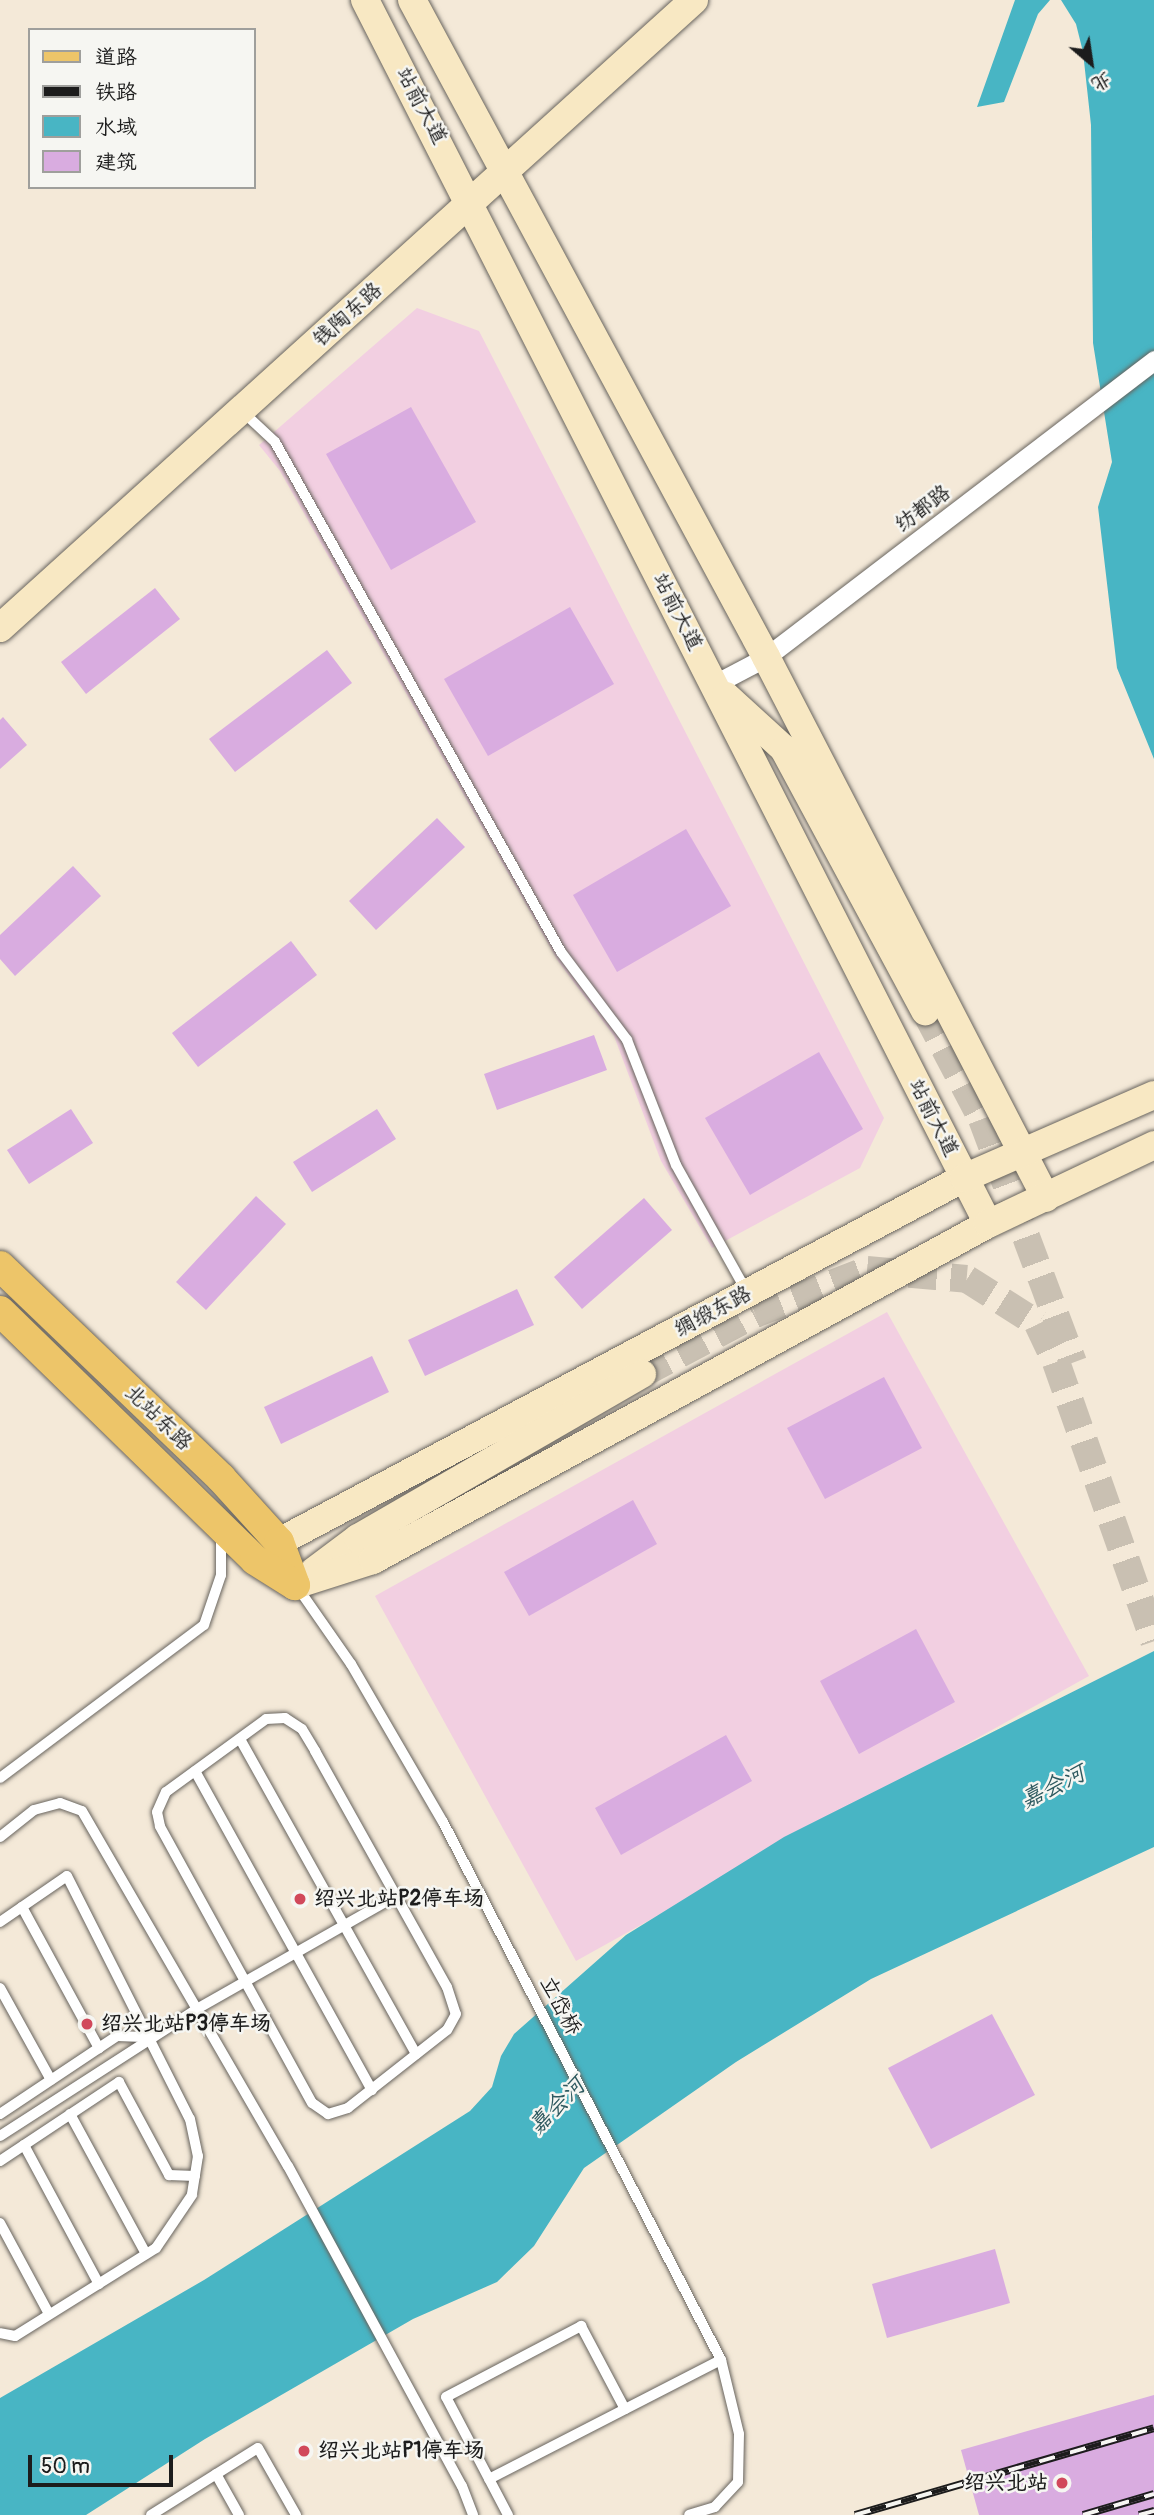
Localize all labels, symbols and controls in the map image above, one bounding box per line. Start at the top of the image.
legend [28,28,256,189]
north arrow [1056,28,1126,98]
text: 道路 [95,44,137,71]
street label: 站前大道 [390,63,452,149]
text: 北 [1087,66,1115,96]
text: 铁路 [95,79,137,106]
text: 水域 [95,114,137,141]
text: 建筑 [95,149,137,176]
street label: 钱陶东路 [308,278,388,352]
street label: 纺都路 [890,480,956,538]
street label: 站前大道 [647,569,707,655]
street label: 站前大道 [903,1075,963,1161]
street label: 绸缎东路 [670,1281,756,1343]
street label: 北站东路 [119,1380,197,1456]
water label: 嘉会河 [1016,1759,1090,1815]
place label: 绍兴北站P2停车场 [314,1886,484,1912]
marker: 绍兴北站P2停车场 [292,1891,308,1907]
street label: 立岱桥 [534,1972,586,2040]
place label: 绍兴北站P3停车场 [101,2011,271,2037]
marker: 绍兴北站P3停车场 [79,2016,95,2032]
water label: 嘉会河 [523,2072,591,2140]
place label: 绍兴北站P1停车场 [318,2438,485,2464]
scale bar [32,2442,177,2486]
marker: 绍兴北站P1停车场 [296,2443,312,2459]
text: 50 m [41,2453,90,2480]
place label: 绍兴北站 [964,2470,1048,2496]
marker: 绍兴北站 [1054,2475,1070,2491]

